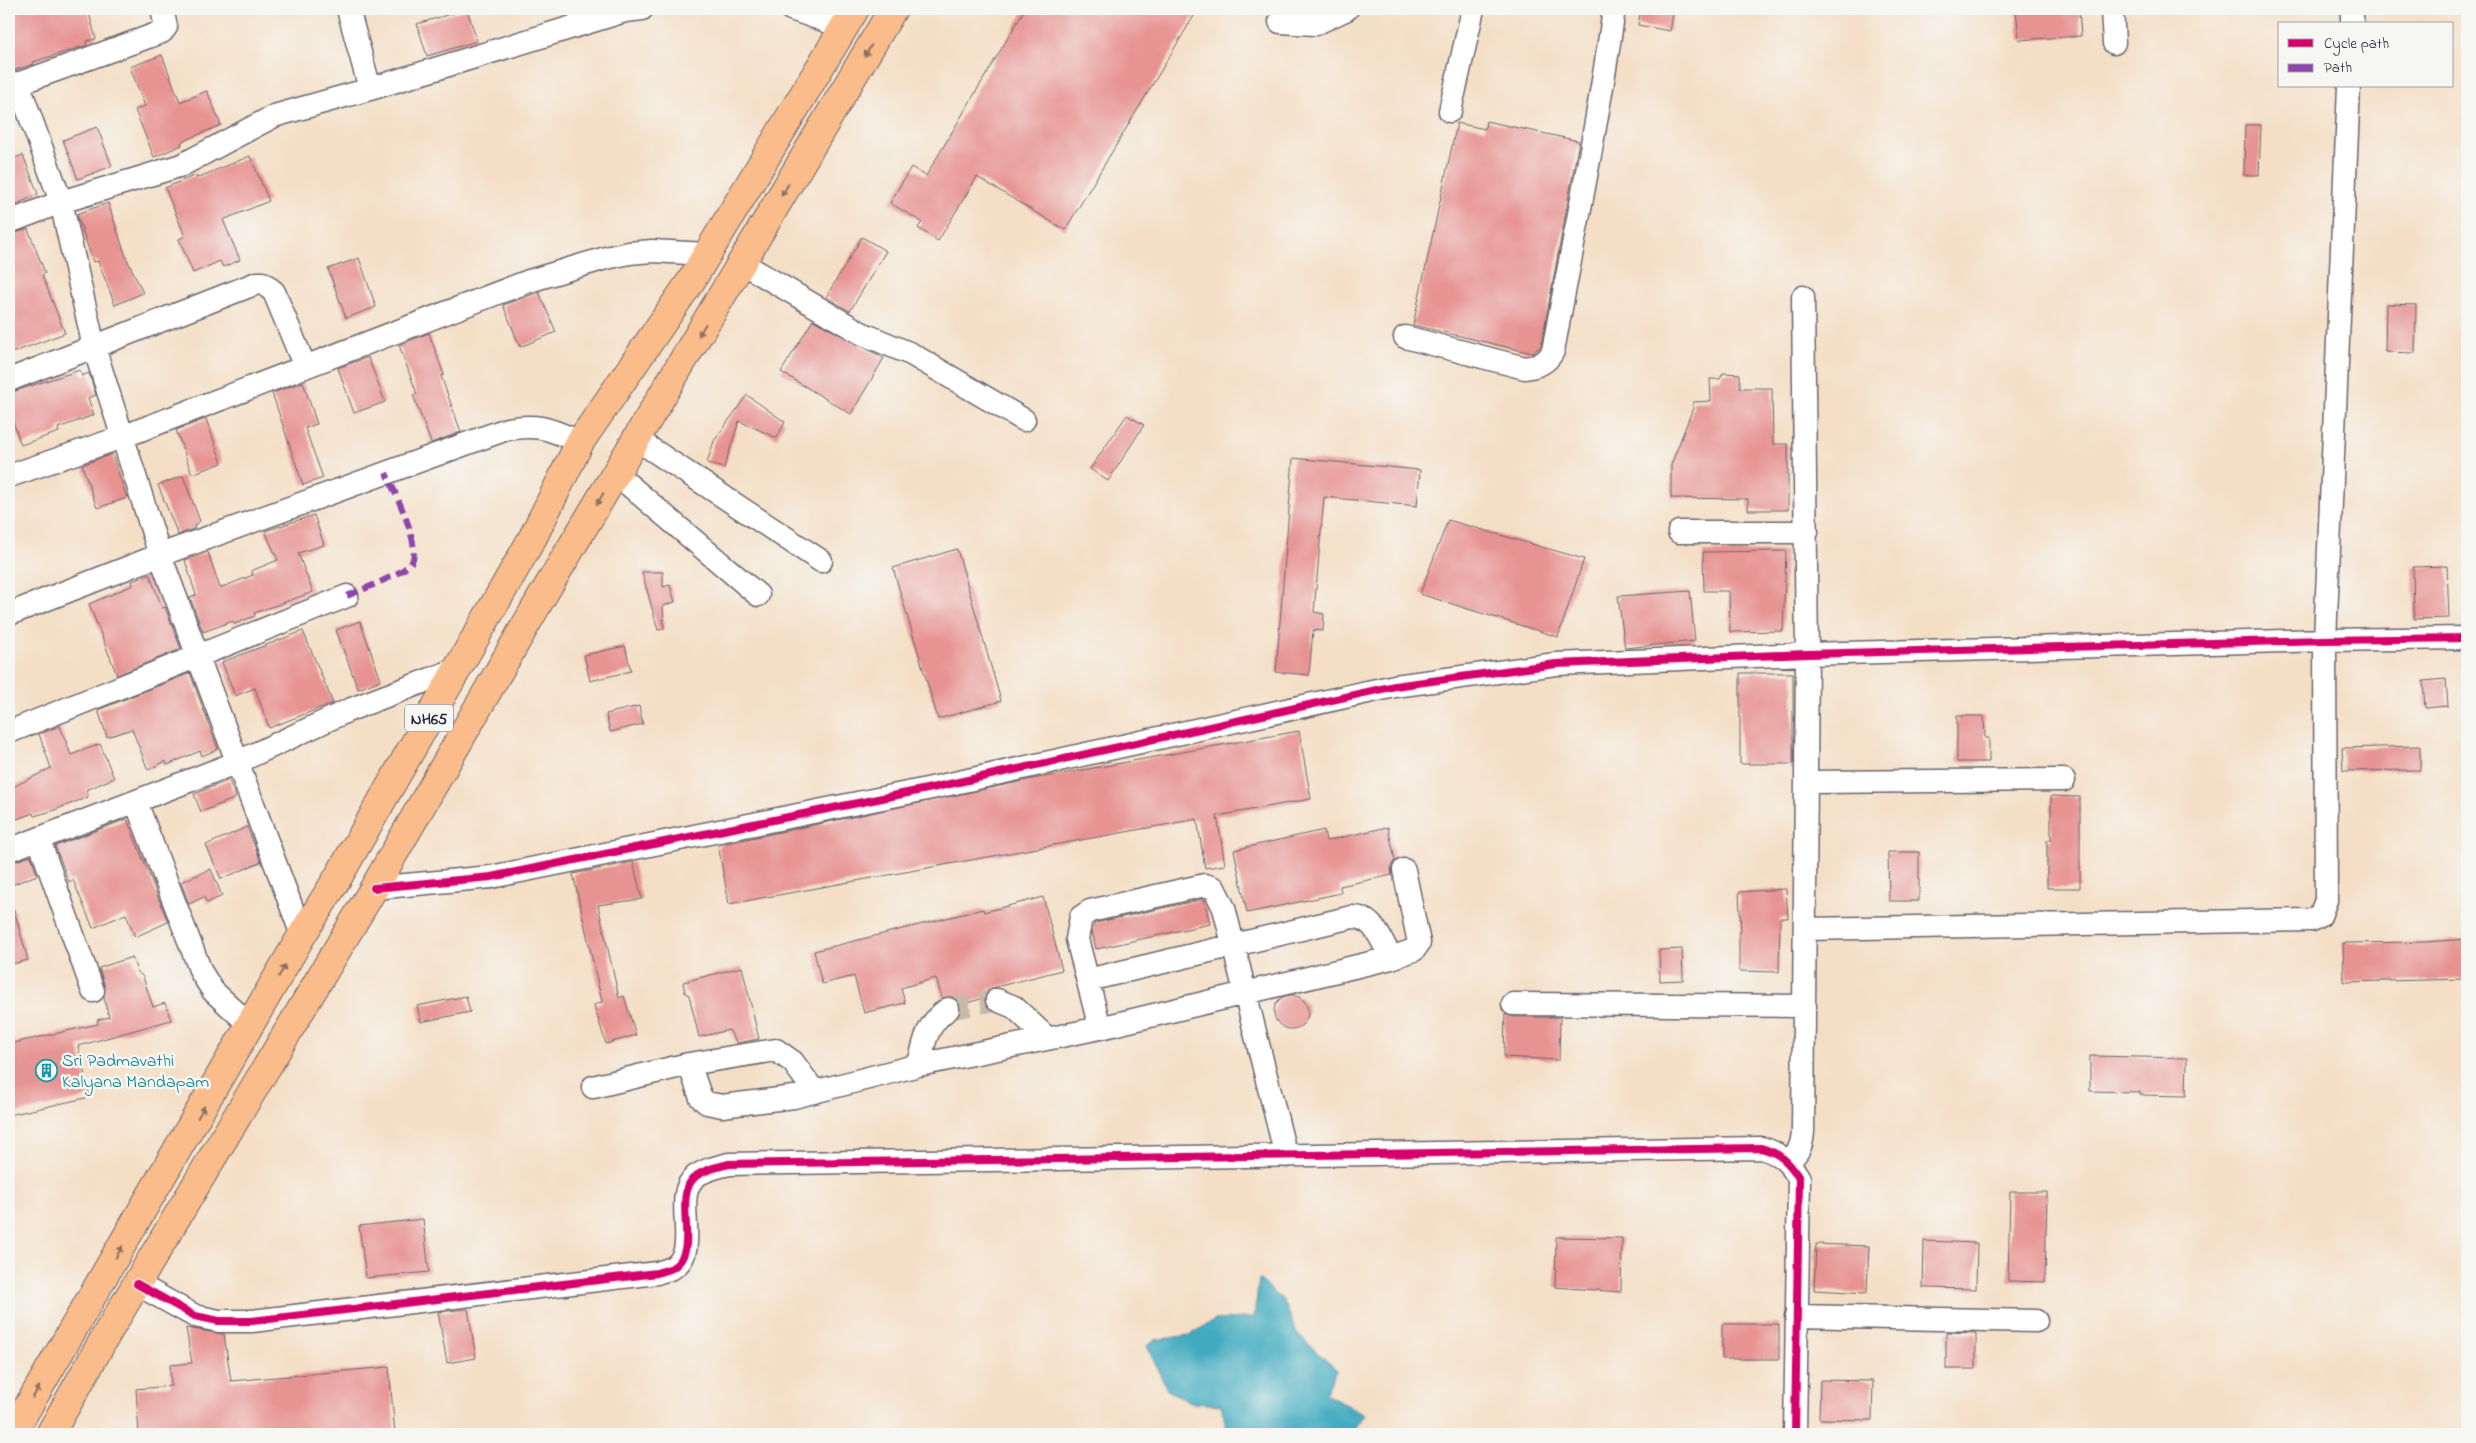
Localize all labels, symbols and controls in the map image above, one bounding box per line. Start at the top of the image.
legend [2278,22,2454,88]
text: Cycle path [2324,33,2389,56]
one-way arrow [864,44,873,57]
text: Path [2324,57,2352,79]
one-way arrow [781,184,790,197]
one-way arrow [697,323,706,336]
one-way arrow [596,493,605,506]
road number: NH65 [405,704,453,731]
one-way arrow [278,963,286,978]
place label: Sri Padmavathi Kalyana Mandapam [62,1049,209,1096]
building icon: Sri Padmavathi Kalyana Mandapam [34,1058,58,1082]
one-way arrow [196,1105,205,1118]
one-way arrow [114,1245,123,1258]
one-way arrow [32,1385,41,1398]

